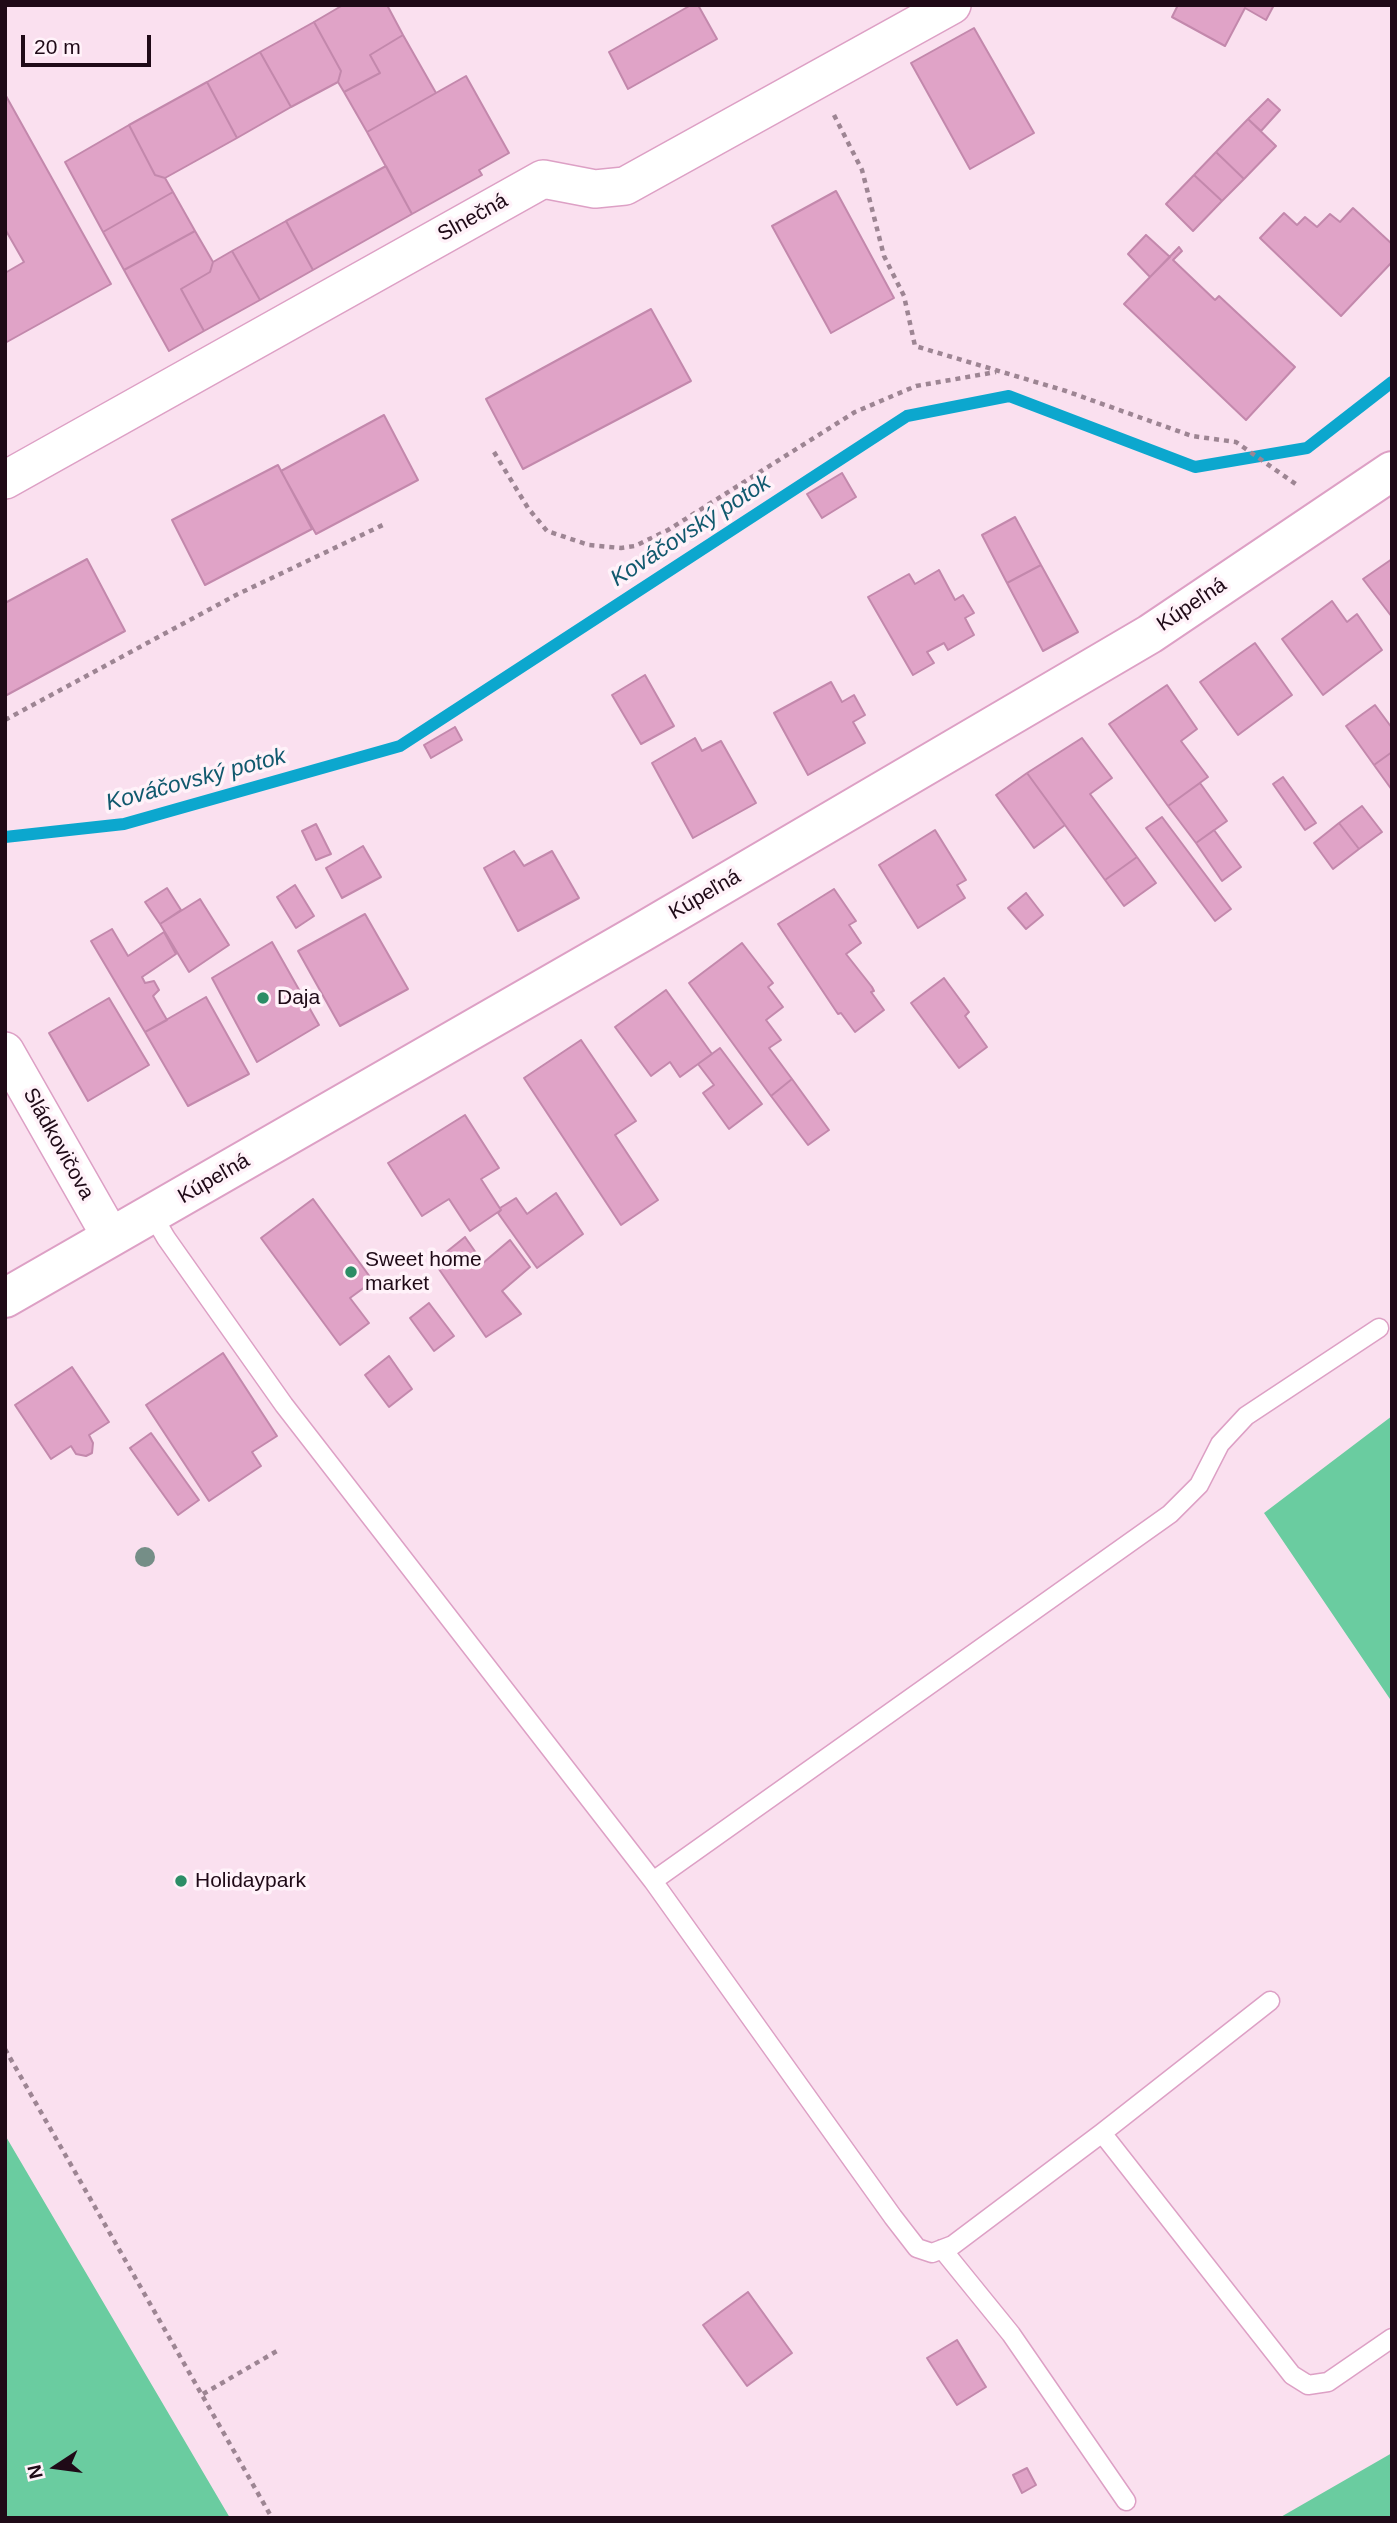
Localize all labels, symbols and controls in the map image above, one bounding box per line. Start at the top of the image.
scale bar [24,21,154,65]
text: 20 m [34,35,81,58]
street label: Slnečná [434,189,512,247]
water label: Kováčovský potok [606,469,776,593]
street label: Kúpeľná [1152,573,1232,637]
water label: Kováčovský potok [103,743,289,817]
street label: Kúpeľná [665,864,745,926]
place label: Daja [277,985,320,1011]
marker: Daja [255,990,271,1006]
street label: Sládkovičova [17,1084,99,1204]
street label: Kúpeľná [174,1148,254,1210]
place label: Sweet home market [365,1247,482,1297]
marker: Sweet home market [343,1264,359,1280]
place label: Holidaypark [195,1868,306,1894]
marker: Holidaypark [173,1873,189,1889]
north arrow [21,2432,91,2502]
text: N [23,2463,47,2481]

